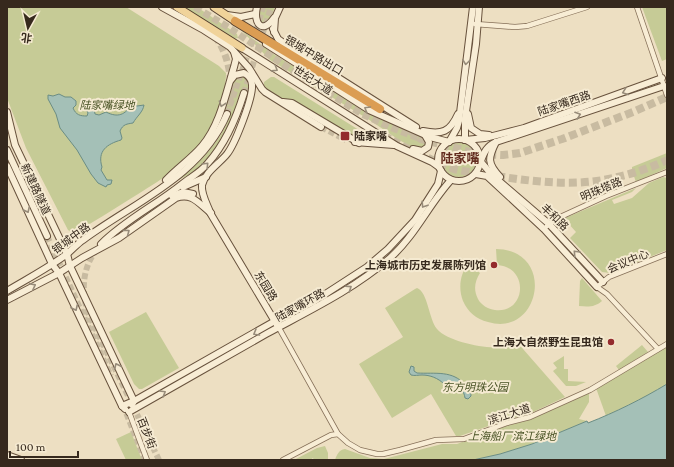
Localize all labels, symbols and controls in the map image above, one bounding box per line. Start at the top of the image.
north arrow [8,8,48,48]
text: 北 [20,31,33,45]
street label: 银城中路出口 [283,33,345,77]
one-way arrow [462,59,471,65]
street label: 世纪大道 [291,63,335,97]
one-way arrow [271,64,278,71]
one-way arrow [621,87,628,95]
street label: 陆家嘴西路 [536,88,592,118]
park label: 陆家嘴绿地 [80,99,135,111]
one-way arrow [218,100,227,107]
one-way arrow [364,106,371,113]
one-way arrow [574,111,581,120]
marker: 陆家嘴 [339,130,351,142]
place label: 陆家嘴 [354,130,387,142]
district label: 陆家嘴 [440,151,480,166]
street label: 新建路隧道 [19,162,53,216]
one-way arrow [201,162,209,170]
street label: 明珠塔路 [578,175,624,203]
one-way arrow [422,201,429,208]
street label: 丰和路 [539,201,571,233]
one-way arrow [22,205,30,213]
street label: 银城中路 [50,220,92,256]
one-way arrow [123,230,130,237]
street label: 会议中心 [605,247,651,275]
one-way arrow [573,250,581,258]
place label: 上海城市历史发展陈列馆 [365,259,486,271]
marker: 上海城市历史发展陈列馆 [489,260,499,270]
street label: 东园路 [252,269,280,303]
one-way arrow [29,284,36,291]
one-way arrow [345,285,352,293]
street label: 陆家嘴环路 [273,286,327,324]
one-way arrow [70,304,78,312]
one-way arrow [253,328,260,335]
place label: 上海大自然野生昆虫馆 [493,336,603,348]
marker: 上海大自然野生昆虫馆 [606,337,616,347]
one-way arrow [114,363,122,370]
park label: 东方明珠公园 [442,381,510,393]
one-way arrow [159,390,166,397]
street label: 滨江大道 [486,401,532,427]
street label: 百步街 [135,415,159,451]
park label: 上海船厂滨江绿地 [468,430,557,442]
scale bar [10,433,78,459]
text: 100 m [16,440,46,454]

